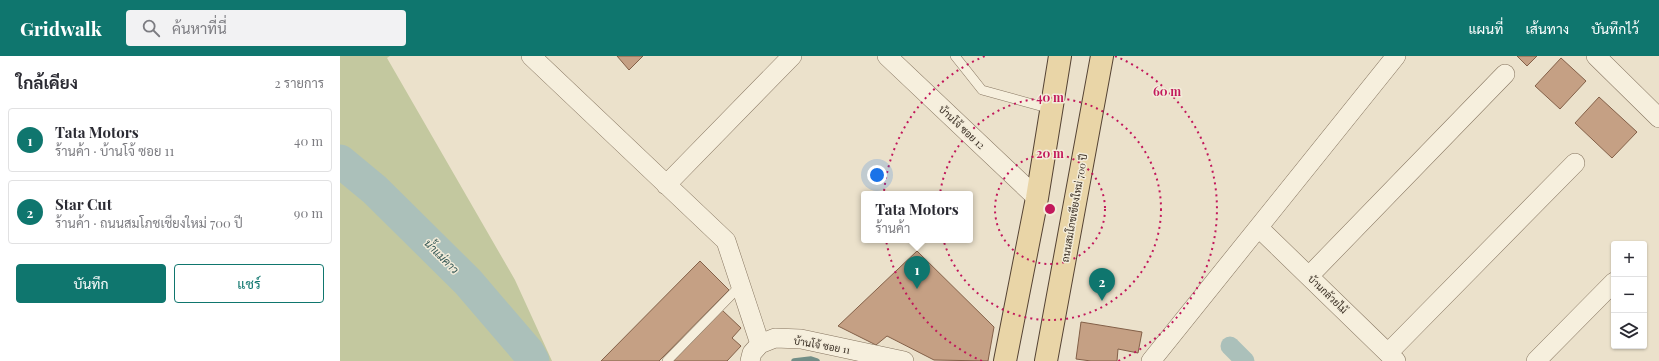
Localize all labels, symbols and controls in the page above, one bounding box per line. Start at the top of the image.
search box [126,10,406,46]
text: Gridwalk [20,15,102,41]
icon: search [140,17,162,39]
text: ค้นหาที่นี่ [172,18,227,38]
text: แผนที่ [1468,19,1503,38]
text: เส้นทาง [1525,19,1569,38]
text: บันทึกไว้ [1591,19,1639,38]
text: ใกล้เคียง [16,71,78,93]
text: 2 รายการ [274,74,324,91]
text: 60 m [1153,83,1181,99]
text: 40 m [1036,89,1064,105]
street label: บ้านโจ้ ซอย 12 [936,102,988,152]
text: Tata Motors [55,122,139,142]
text: 1 [28,132,32,149]
text: 40 m [294,132,323,149]
text: ร้านค้า · บ้านโจ้ ซอย 11 [55,142,174,159]
text: 20 m [1036,145,1064,161]
street label: ถนนสมโภชเชียงใหม่ 700 ปี [1058,153,1090,263]
your location [867,165,887,185]
popup [861,191,973,243]
text: Star Cut [55,194,112,214]
text: Tata Motors [875,199,959,219]
centre of rings [1043,202,1057,216]
text: 2 [27,204,33,221]
text: 90 m [294,204,323,221]
text: ร้านค้า · ถนนสมโภชเชียงใหม่ 700 ปี [55,214,243,231]
text: ร้านค้า [875,219,910,236]
water label: น้ำแม่คาว [421,233,465,277]
map controls [1611,241,1647,349]
button: + [1611,241,1647,277]
pin: 1 [904,256,930,289]
button: บันทึก [16,264,166,303]
button: แชร์ [174,264,324,303]
pin: 2 [1089,268,1115,301]
street label: บ้านกล้วยไม้ [1305,272,1352,317]
button: − [1611,277,1647,313]
button: layers [1611,313,1647,349]
street label: บ้านโจ้ ซอย 11 [793,333,852,357]

